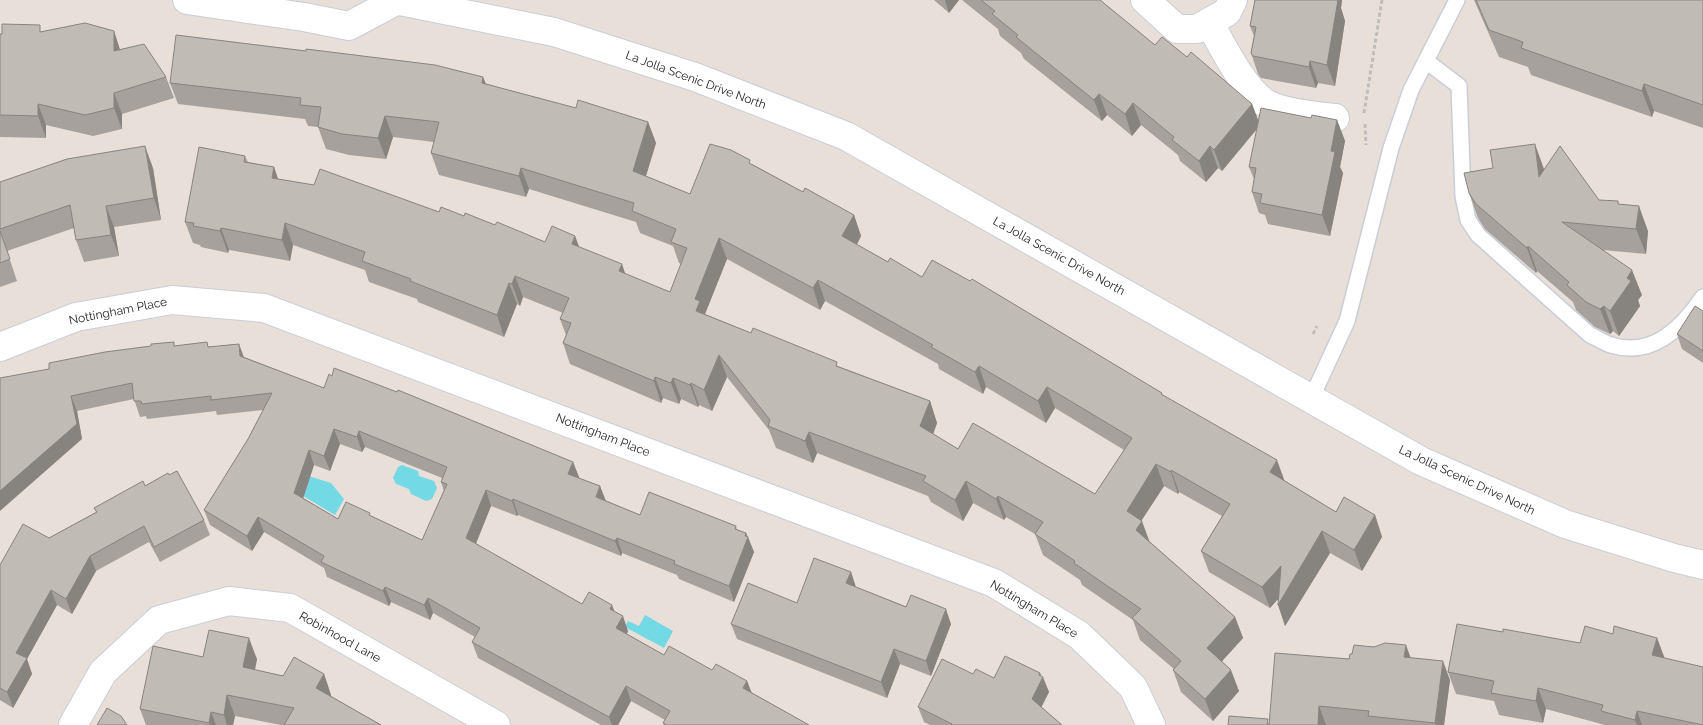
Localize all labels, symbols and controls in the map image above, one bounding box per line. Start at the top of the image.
street label: La Jolla Scenic Drive North [624,48,768,112]
street label: La Jolla Scenic Drive North [991,214,1127,298]
street label: Nottingham Place [68,295,168,327]
street label: Nottingham Place [554,411,652,459]
street label: La Jolla Scenic Drive North [1397,442,1537,518]
street label: Nottingham Place [988,577,1080,641]
street label: Robinhood Lane [297,609,383,665]

